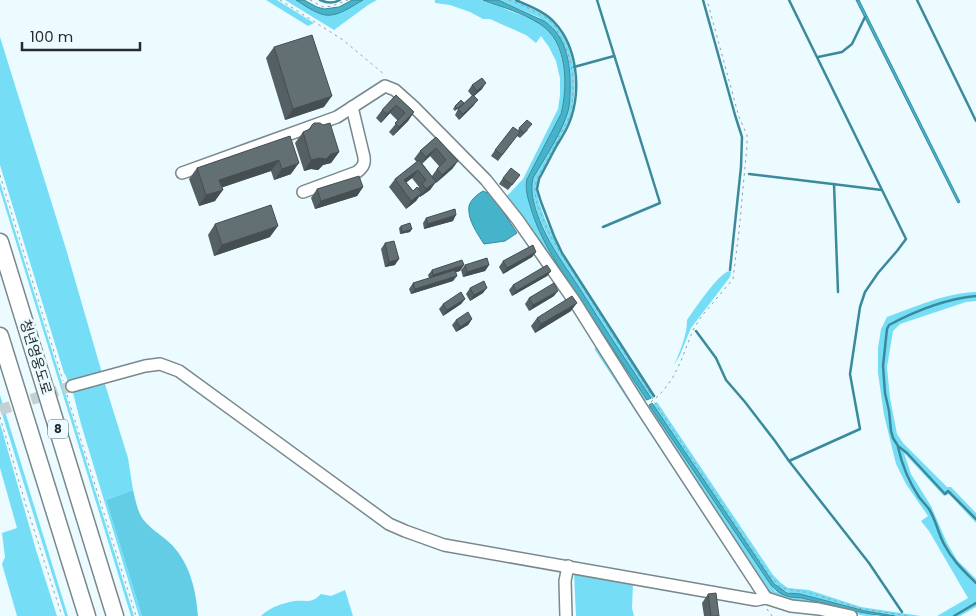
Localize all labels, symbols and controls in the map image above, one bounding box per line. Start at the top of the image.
scale bar [22,20,140,52]
text: 100 m [30,26,73,47]
street label: 청년영웅도로 [15,317,57,397]
road number: 8 [48,419,68,438]

